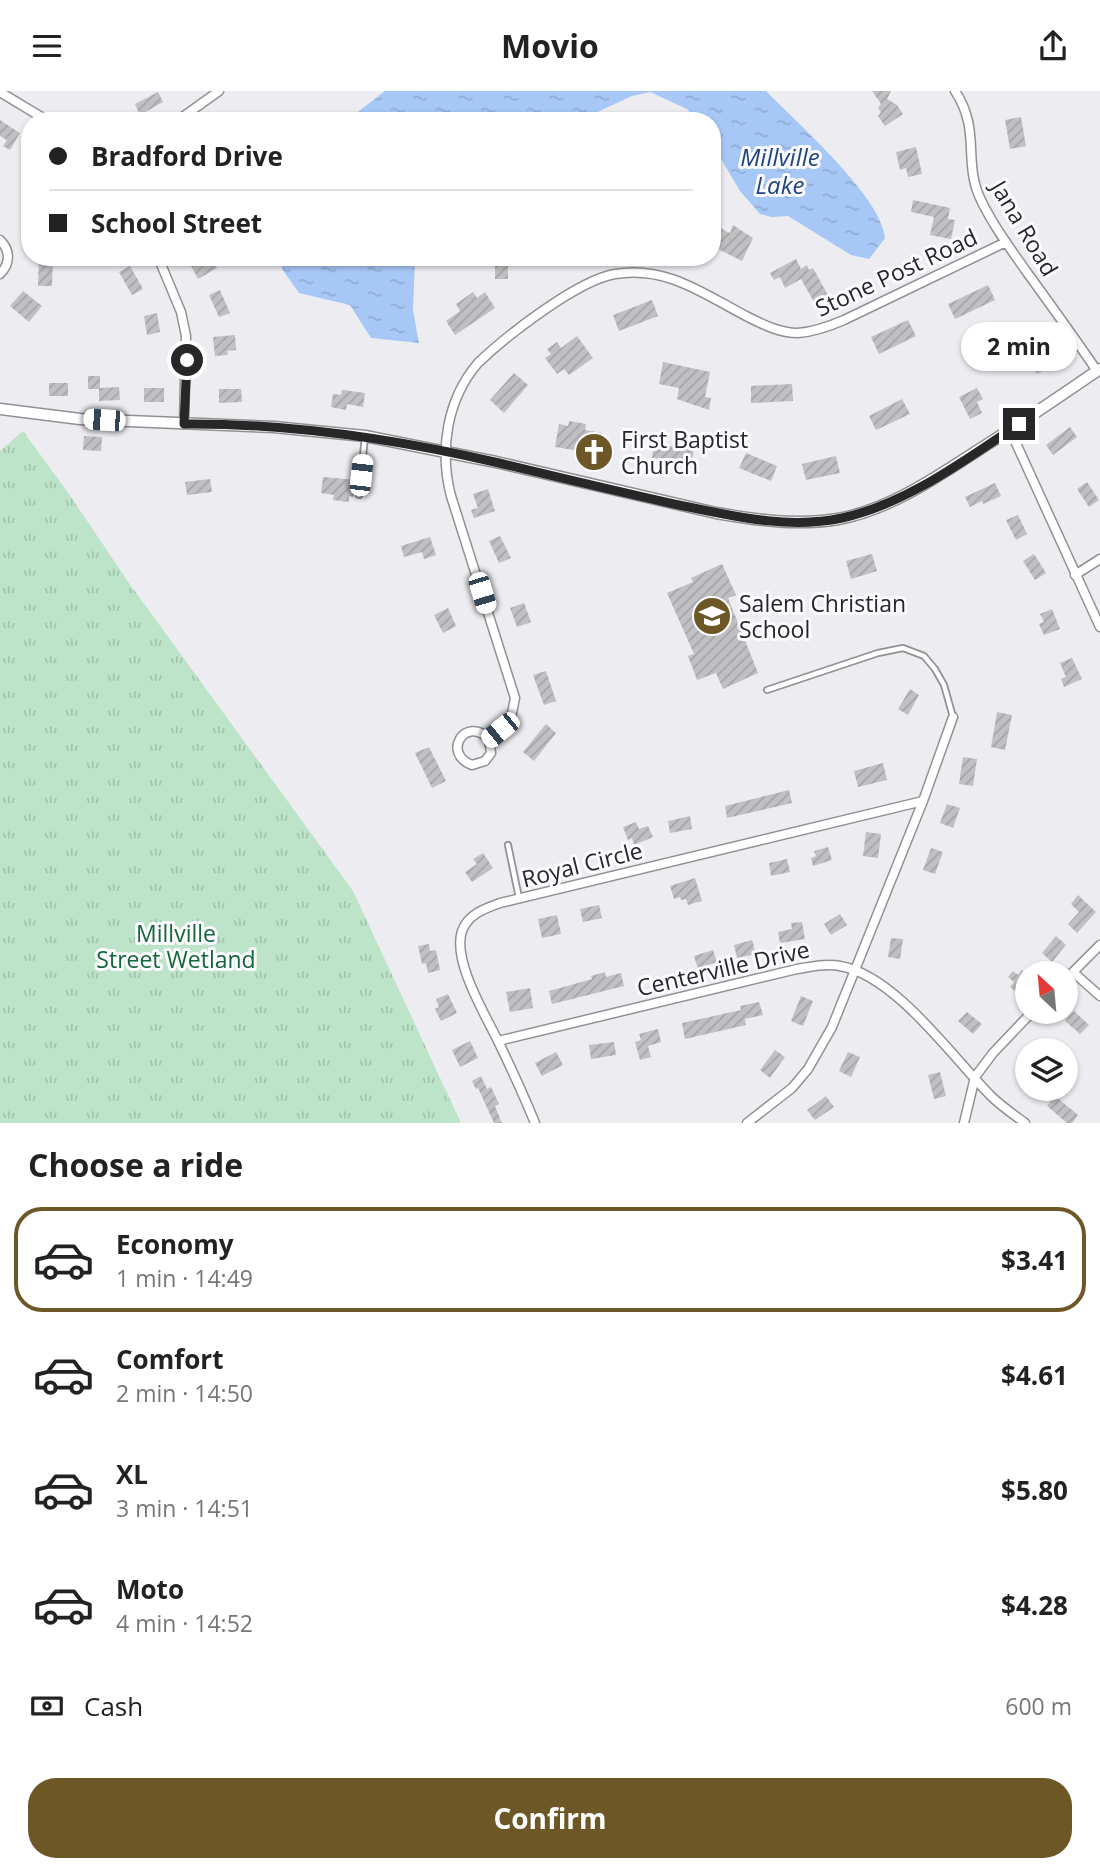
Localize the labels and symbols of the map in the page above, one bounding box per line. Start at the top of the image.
water label: Millville Lake [740,140,820,201]
street label: Jana Road [983,172,1066,282]
street label: Stone Post Road [810,220,982,324]
callout: 2 min [961,323,1077,371]
route start [171,344,203,376]
car [83,408,126,432]
route end [1003,408,1035,440]
place label: First Baptist Church [621,423,748,481]
church icon: First Baptist Church [573,431,615,473]
car [349,453,374,497]
car [466,570,499,616]
place label: Salem Christian School [739,587,906,645]
school or university icon: Salem Christian School [691,595,733,637]
car [478,709,523,751]
street label: Royal Circle [518,834,646,894]
park label: Millville Street Wetland [96,917,256,975]
street label: Centerville Drive [634,933,812,1003]
north arrow [1015,961,1078,1024]

